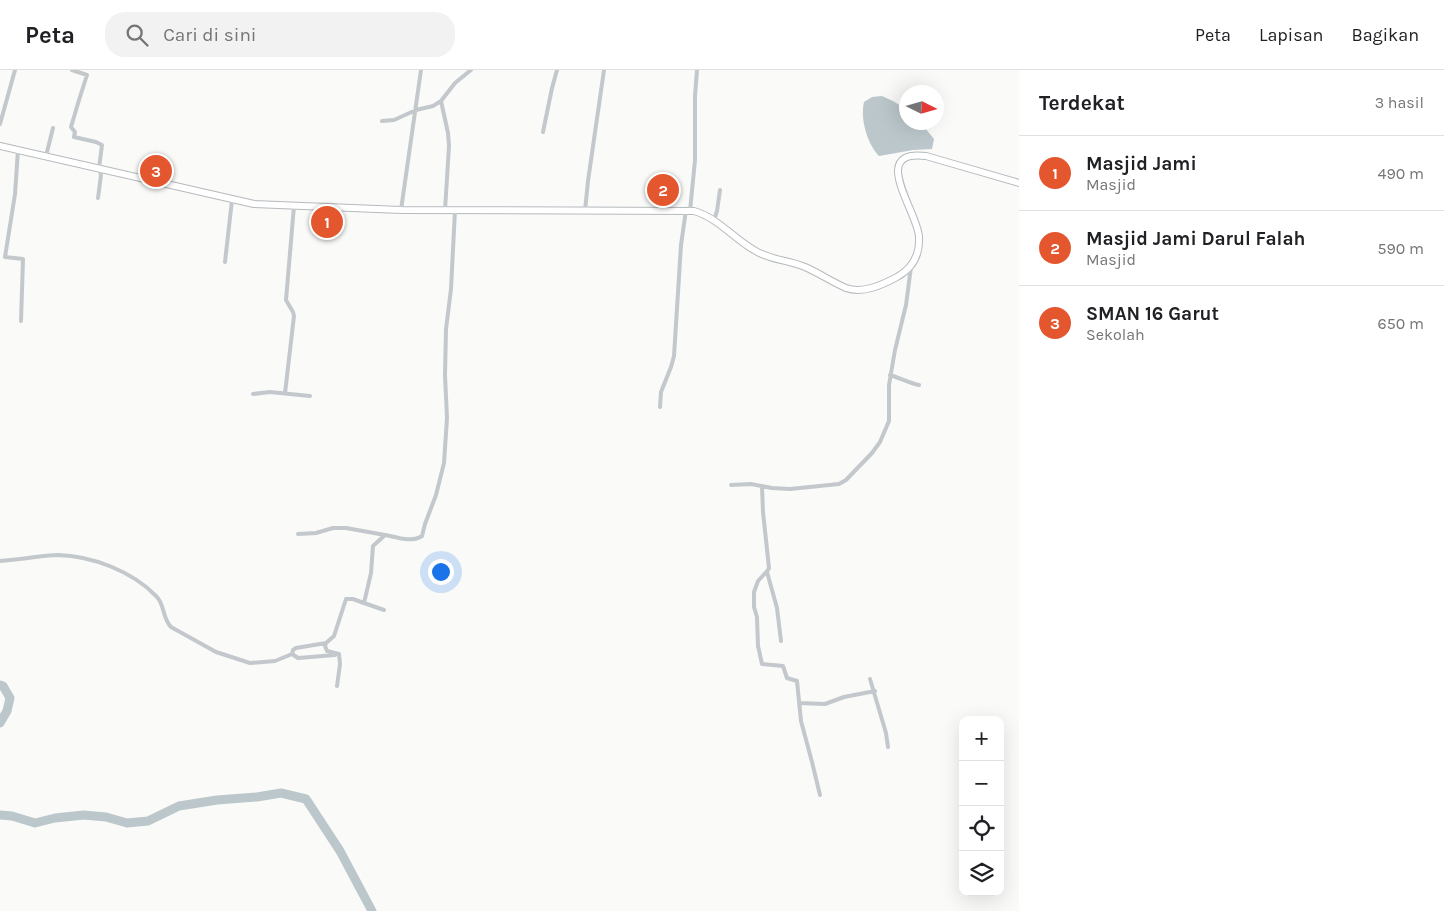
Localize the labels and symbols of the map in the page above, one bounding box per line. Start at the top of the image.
north arrow [899,85,944,130]
pin: 3 [140,152,172,190]
pin: 2 [647,171,679,209]
pin: 1 [311,203,343,241]
your location [428,559,454,585]

